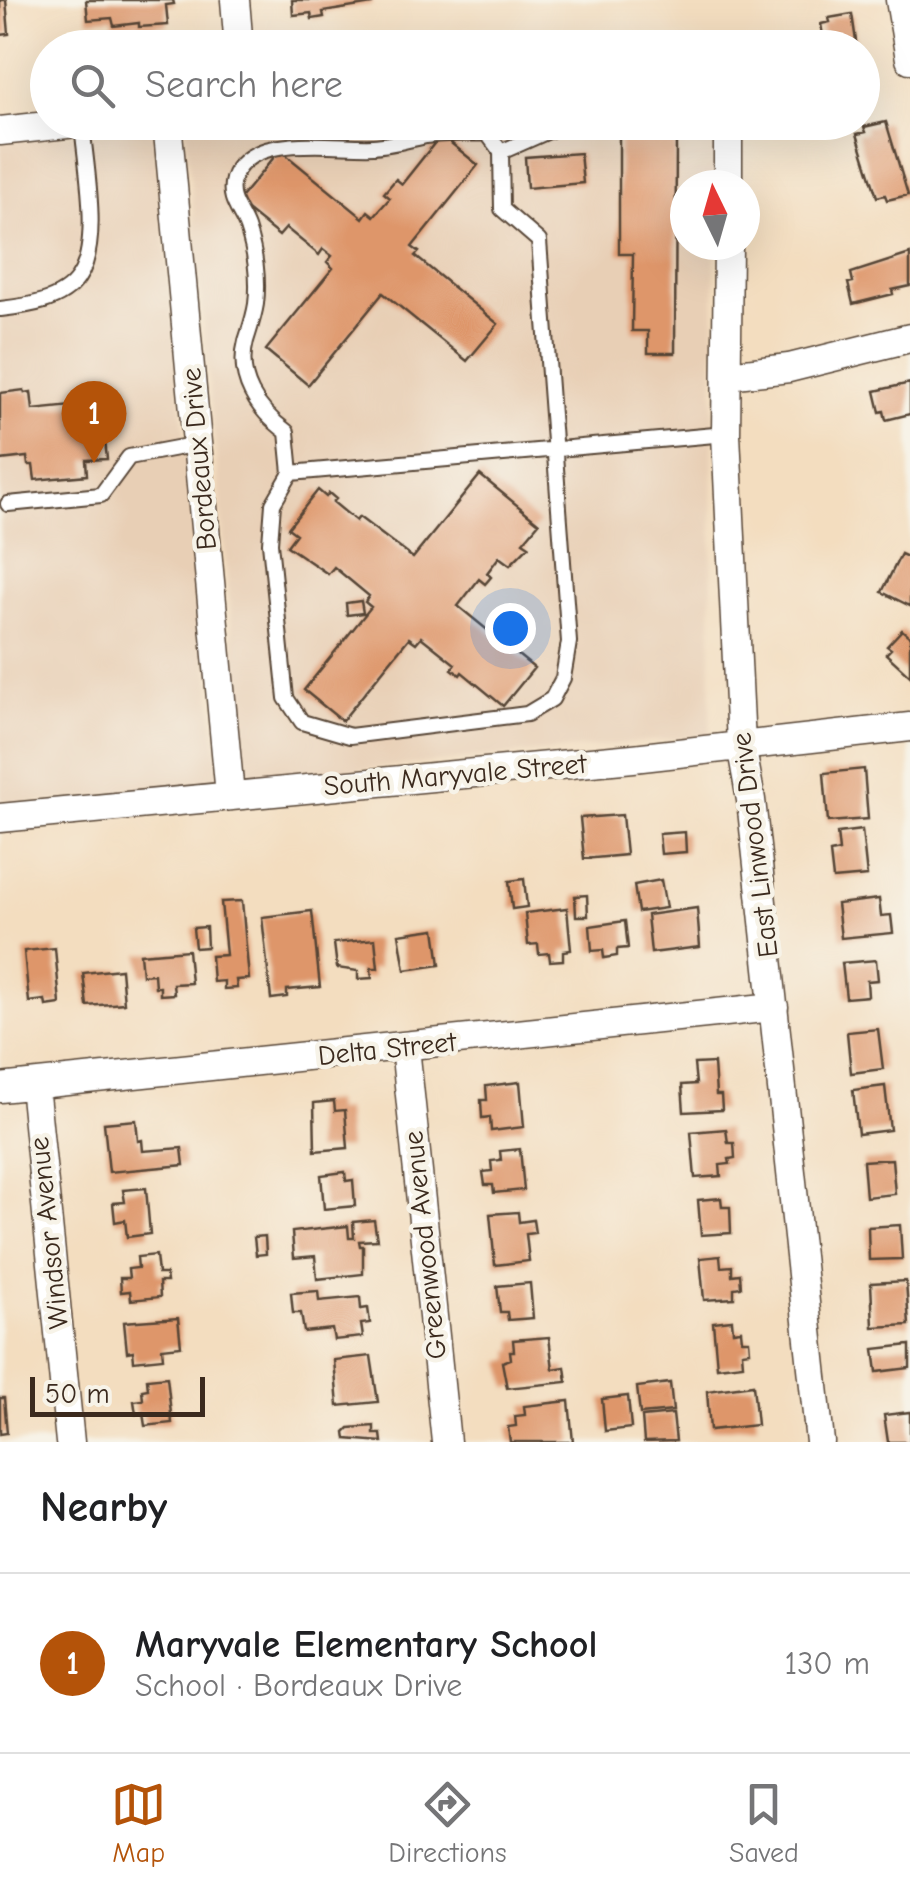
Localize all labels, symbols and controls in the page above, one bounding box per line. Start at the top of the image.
search box [30,30,880,140]
icon: search [65,58,120,113]
text: Search here [145,63,343,107]
north arrow [670,170,760,260]
street label: Bordeaux Drive [175,366,223,552]
pin: 1 [62,380,126,463]
your location [485,603,536,654]
street label: East Linwood Drive [725,731,785,959]
street label: South Maryvale Street [322,747,589,802]
street label: Delta Street [316,1026,459,1072]
street label: Greenwood Avenue [397,1129,453,1361]
street label: Windsor Avenue [23,1135,75,1331]
scale bar [30,1372,205,1416]
text: 50 m [45,1378,110,1410]
text: Nearby [40,1483,167,1532]
text: Maryvale Elementary School [135,1623,597,1667]
text: 1 [66,1645,79,1682]
text: 130 m [784,1645,870,1682]
text: School · Bordeaux Drive [135,1667,462,1704]
tab: Map [111,1777,166,1869]
tab: Directions [388,1777,507,1869]
tab: Saved [729,1777,799,1869]

